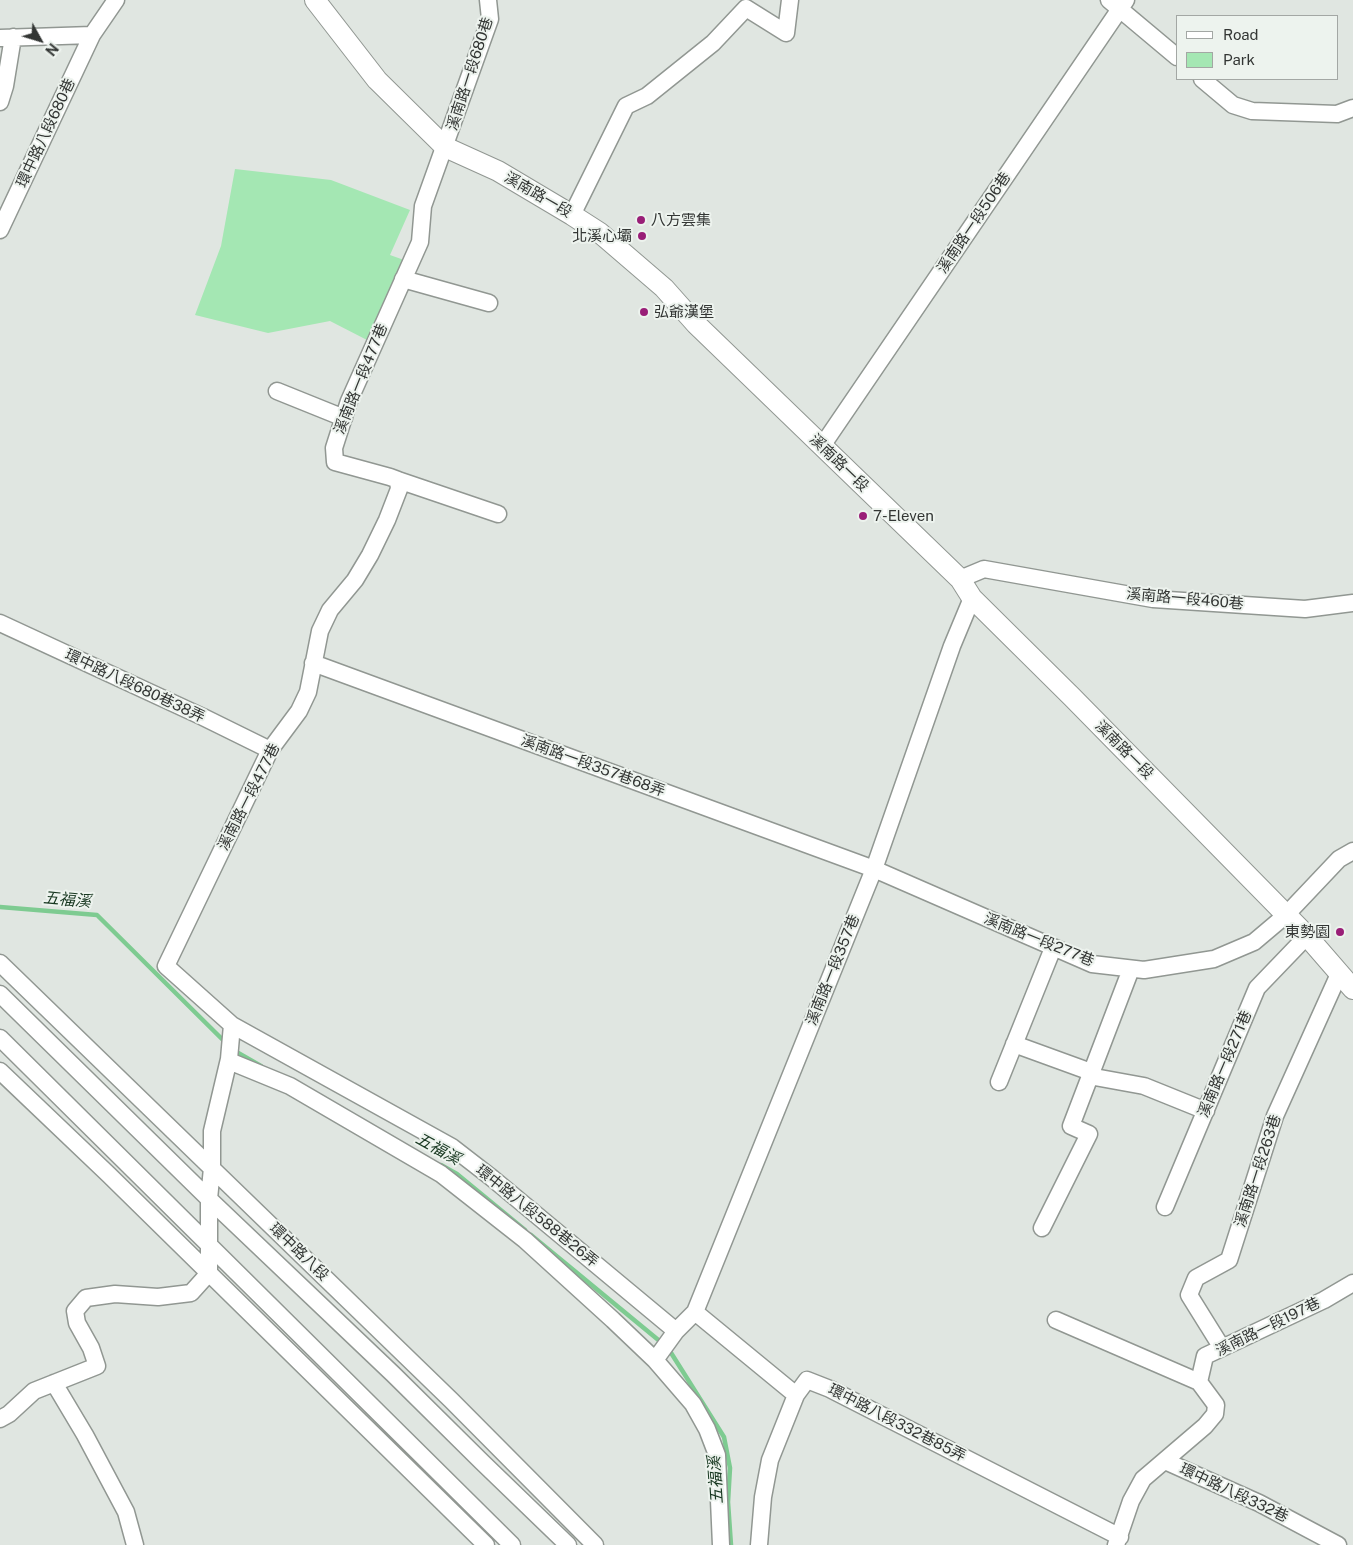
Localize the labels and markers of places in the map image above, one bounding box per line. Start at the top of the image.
place label: 八方雲集 [651,211,711,229]
marker: 八方雲集 [635,214,647,226]
place label: 北溪心壩 [572,227,632,245]
marker: 北溪心壩 [636,230,648,242]
place label: 弘爺漢堡 [654,303,714,321]
marker: 弘爺漢堡 [638,306,650,318]
place label: 7-Eleven [873,507,934,525]
marker: 7-Eleven [857,510,869,522]
place label: 東勢園 [1285,923,1330,941]
marker: 東勢園 [1334,926,1346,938]

